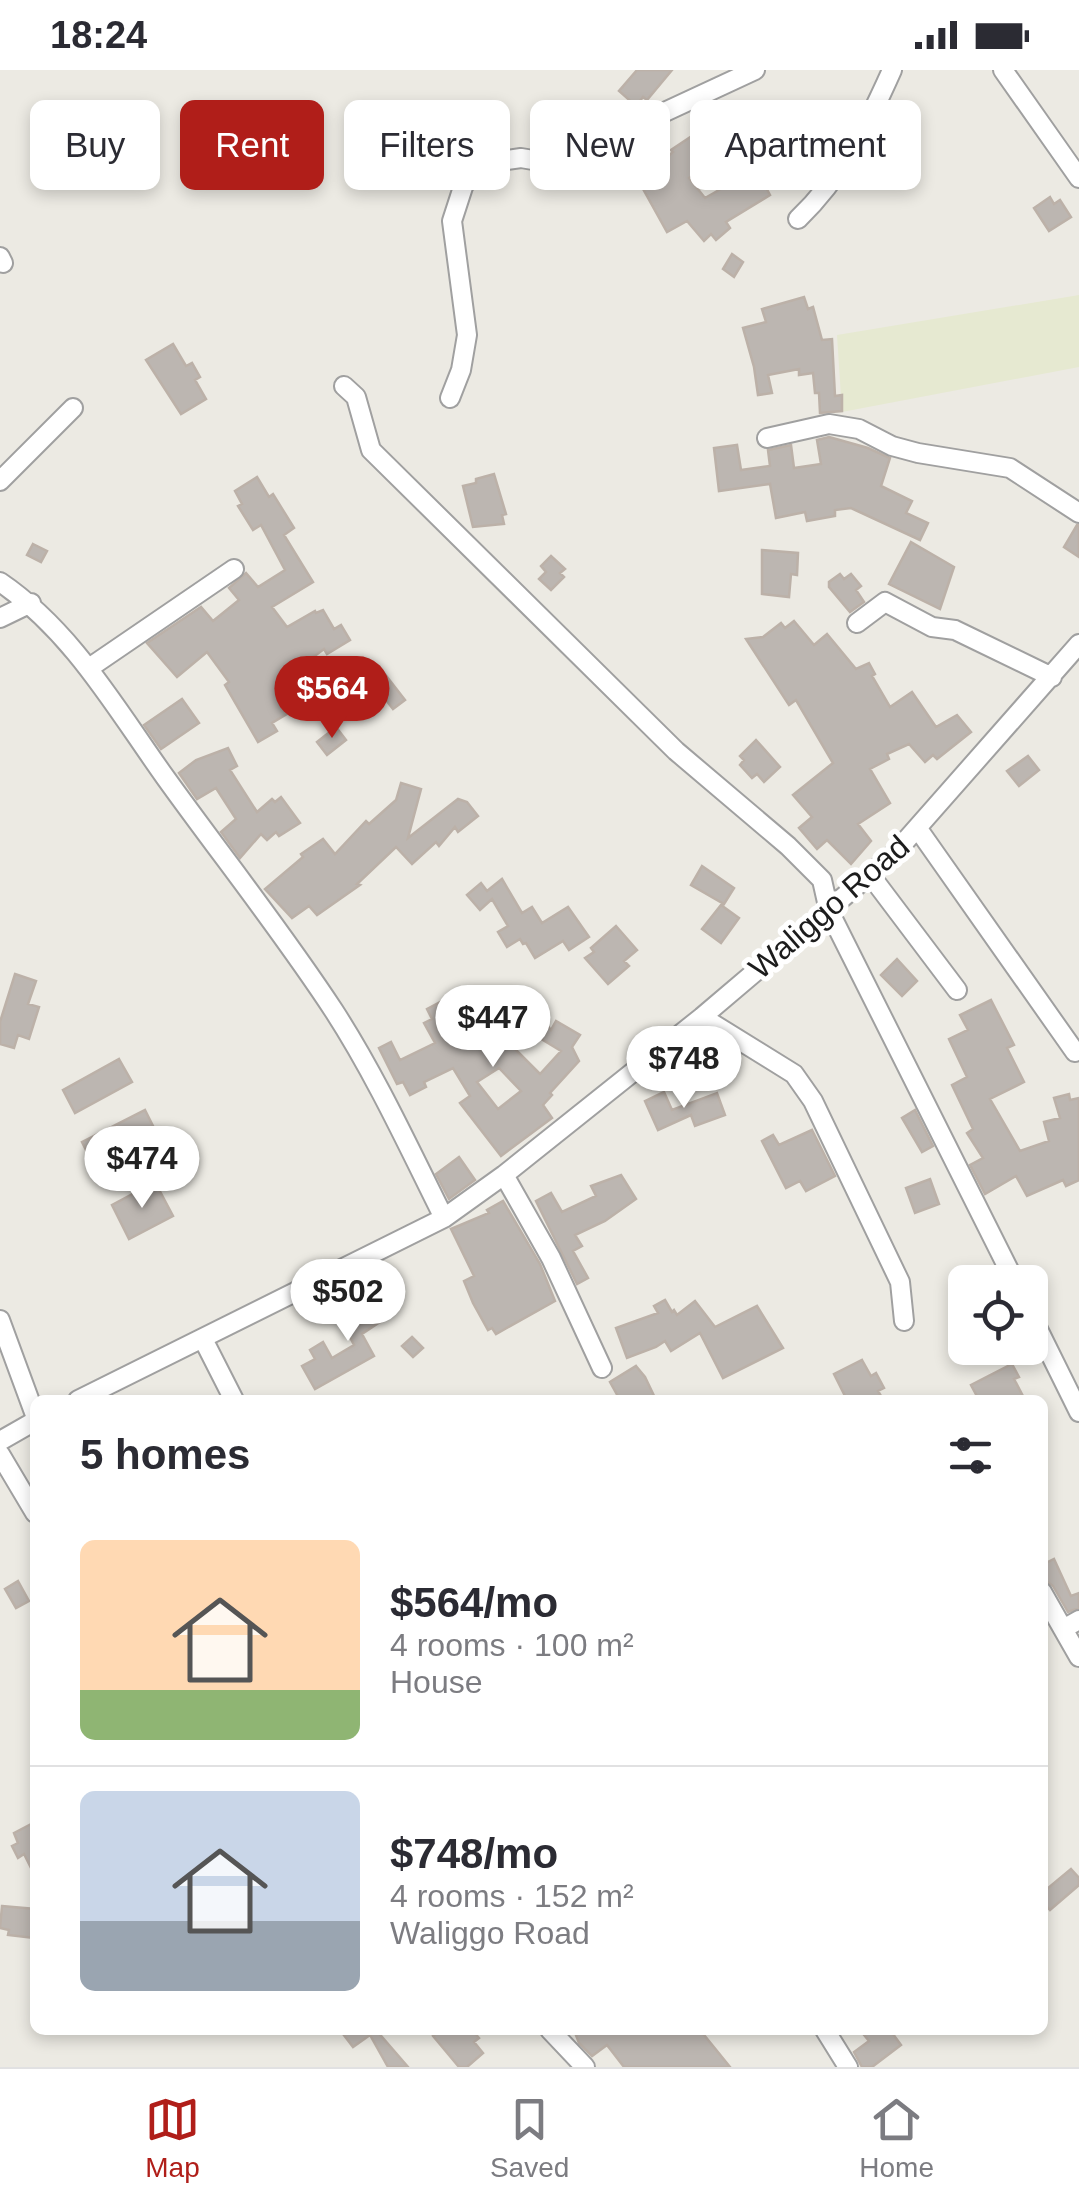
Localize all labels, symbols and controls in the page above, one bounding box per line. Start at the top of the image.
text: 18:24 [50,14,147,56]
chip: Buy [30,100,160,190]
chip: Rent [180,100,324,190]
chip: Filters [344,100,510,190]
chip: New [530,100,670,190]
chip: Apartment [690,100,921,190]
pin: $564 [273,656,391,741]
text: $564 [296,670,368,706]
street label: Waliggo Road [742,828,916,986]
pin: $447 [434,985,552,1070]
text: $447 [457,999,529,1035]
pin: $748 [625,1026,743,1111]
text: $748 [648,1040,720,1076]
pin: $474 [83,1126,201,1211]
text: $474 [106,1140,178,1176]
pin: $502 [289,1259,407,1344]
map controls [948,1265,1048,1365]
button: locate [948,1265,1048,1365]
text: $502 [312,1273,384,1309]
icon: filters [943,1428,998,1483]
text: 5 homes [80,1431,250,1478]
text: $564/mo [390,1579,558,1626]
icon: home [160,1580,280,1700]
text: 4 rooms · 100 m² [390,1627,634,1663]
text: House [390,1664,483,1700]
text: $748/mo [390,1830,558,1877]
icon: home [160,1831,280,1951]
text: 4 rooms · 152 m² [390,1878,634,1914]
text: Waliggo Road [390,1915,590,1951]
tab: Map [145,2092,200,2184]
tab: Saved [490,2092,569,2184]
tab: Home [859,2092,934,2184]

